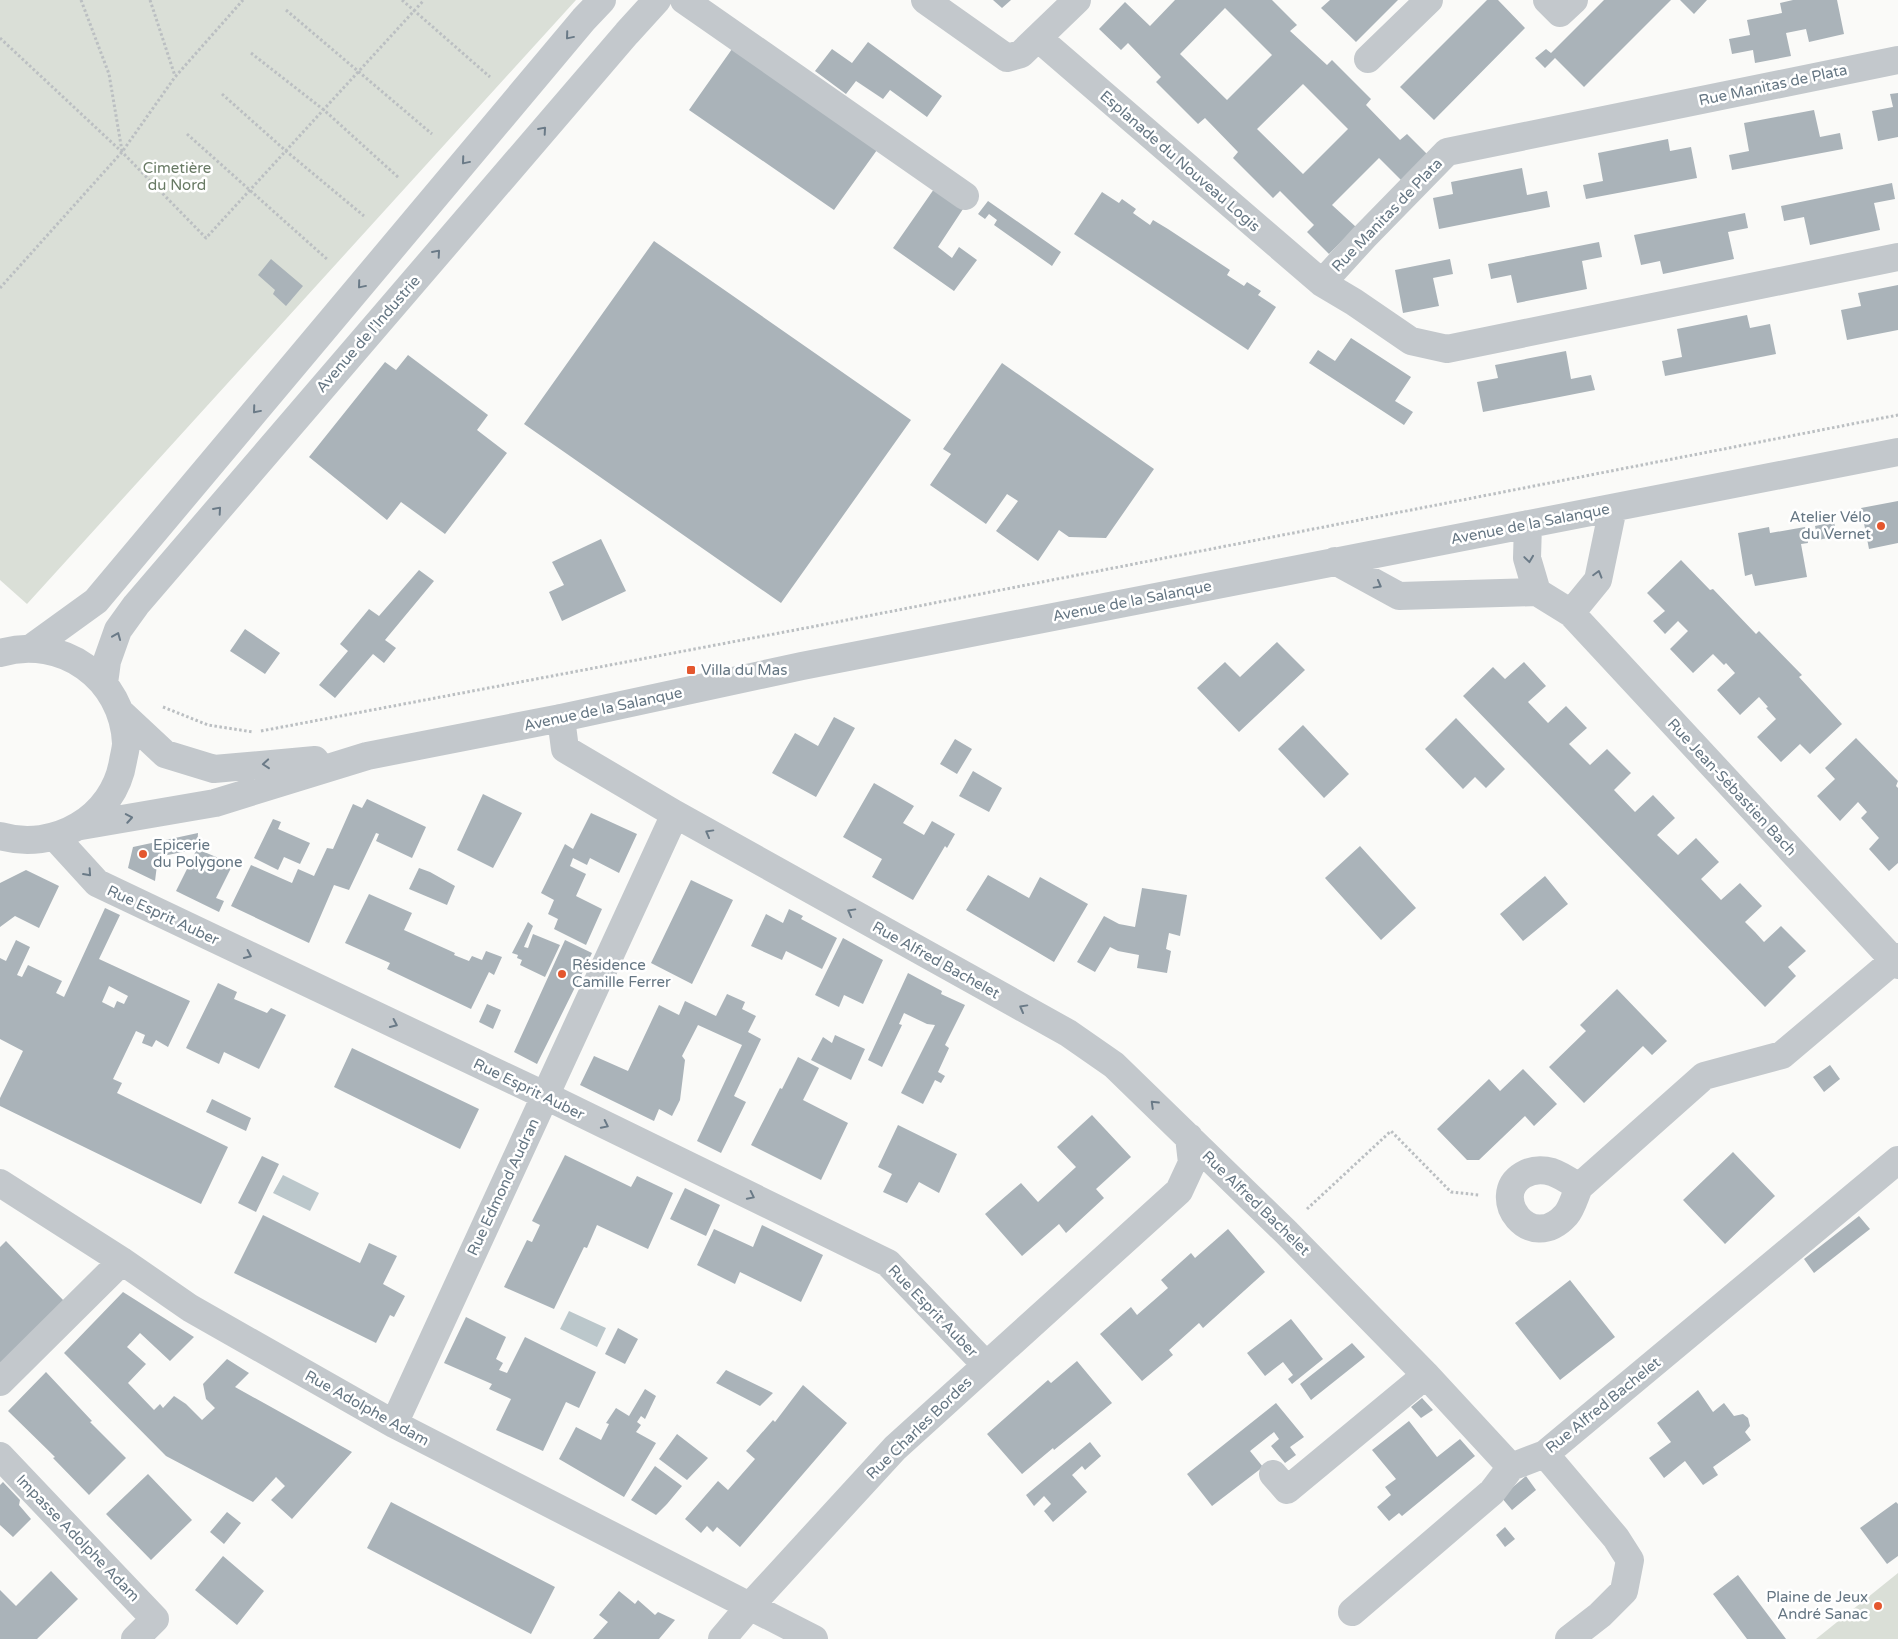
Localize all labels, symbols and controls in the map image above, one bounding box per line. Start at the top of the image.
one-way arrow [567,30,575,39]
street label: Rue Manitas de Plata [1697,60,1849,110]
street label: Esplanade du Nouveau Logis [1096,87,1264,235]
one-way arrow [537,127,546,136]
street label: Rue Manitas de Plata [1328,154,1446,276]
one-way arrow [462,155,471,164]
park label: Cimetière du Nord [143,159,211,194]
one-way arrow [432,250,441,259]
street label: Avenue de l'Industrie [312,272,424,396]
one-way arrow [358,279,366,288]
one-way arrow [253,404,262,413]
street label: Avenue de la Salanque [1449,500,1611,548]
one-way arrow [212,506,221,515]
place label: Atelier Vélo du Vernet [1790,508,1871,543]
marker: Atelier Vélo du Vernet [1875,520,1887,532]
one-way arrow [1523,554,1533,563]
one-way arrow [1593,570,1603,578]
street label: Avenue de la Salanque [1051,577,1213,625]
one-way arrow [1372,578,1381,588]
one-way arrow [110,632,121,641]
place label: Villa du Mas [701,661,787,679]
marker: Villa du Mas [685,664,697,676]
street label: Avenue de la Salanque [522,683,684,735]
street label: Rue Jean-Sébastien Bach [1664,715,1800,859]
one-way arrow [262,759,270,770]
one-way arrow [125,813,134,823]
one-way arrow [705,829,714,839]
place label: Epicerie du Polygone [153,836,242,871]
marker: Epicerie du Polygone [137,848,149,860]
one-way arrow [82,868,91,877]
street label: Rue Esprit Auber [104,881,222,949]
one-way arrow [847,908,856,918]
street label: Rue Alfred Bachelet [869,918,1003,1003]
one-way arrow [242,948,251,958]
place label: Résidence Camille Ferrer [572,956,671,991]
marker: Résidence Camille Ferrer [556,968,568,980]
one-way arrow [1020,1005,1029,1015]
one-way arrow [389,1018,398,1029]
street label: Rue Esprit Auber [471,1054,588,1124]
one-way arrow [1150,1100,1159,1109]
street label: Rue Edmond Audran [463,1116,543,1258]
one-way arrow [600,1119,609,1129]
street label: Rue Alfred Bachelet [1198,1147,1314,1259]
one-way arrow [746,1190,755,1201]
street label: Rue Esprit Auber [884,1261,982,1361]
street label: Rue Alfred Bachelet [1542,1353,1664,1457]
street label: Rue Adolphe Adam [302,1366,432,1450]
street label: Rue Charles Bordes [863,1373,975,1483]
street label: Impasse Adolphe Adam [13,1471,143,1605]
place label: Plaine de Jeux André Sanac [1766,1588,1868,1623]
marker: Plaine de Jeux André Sanac [1872,1600,1884,1612]

